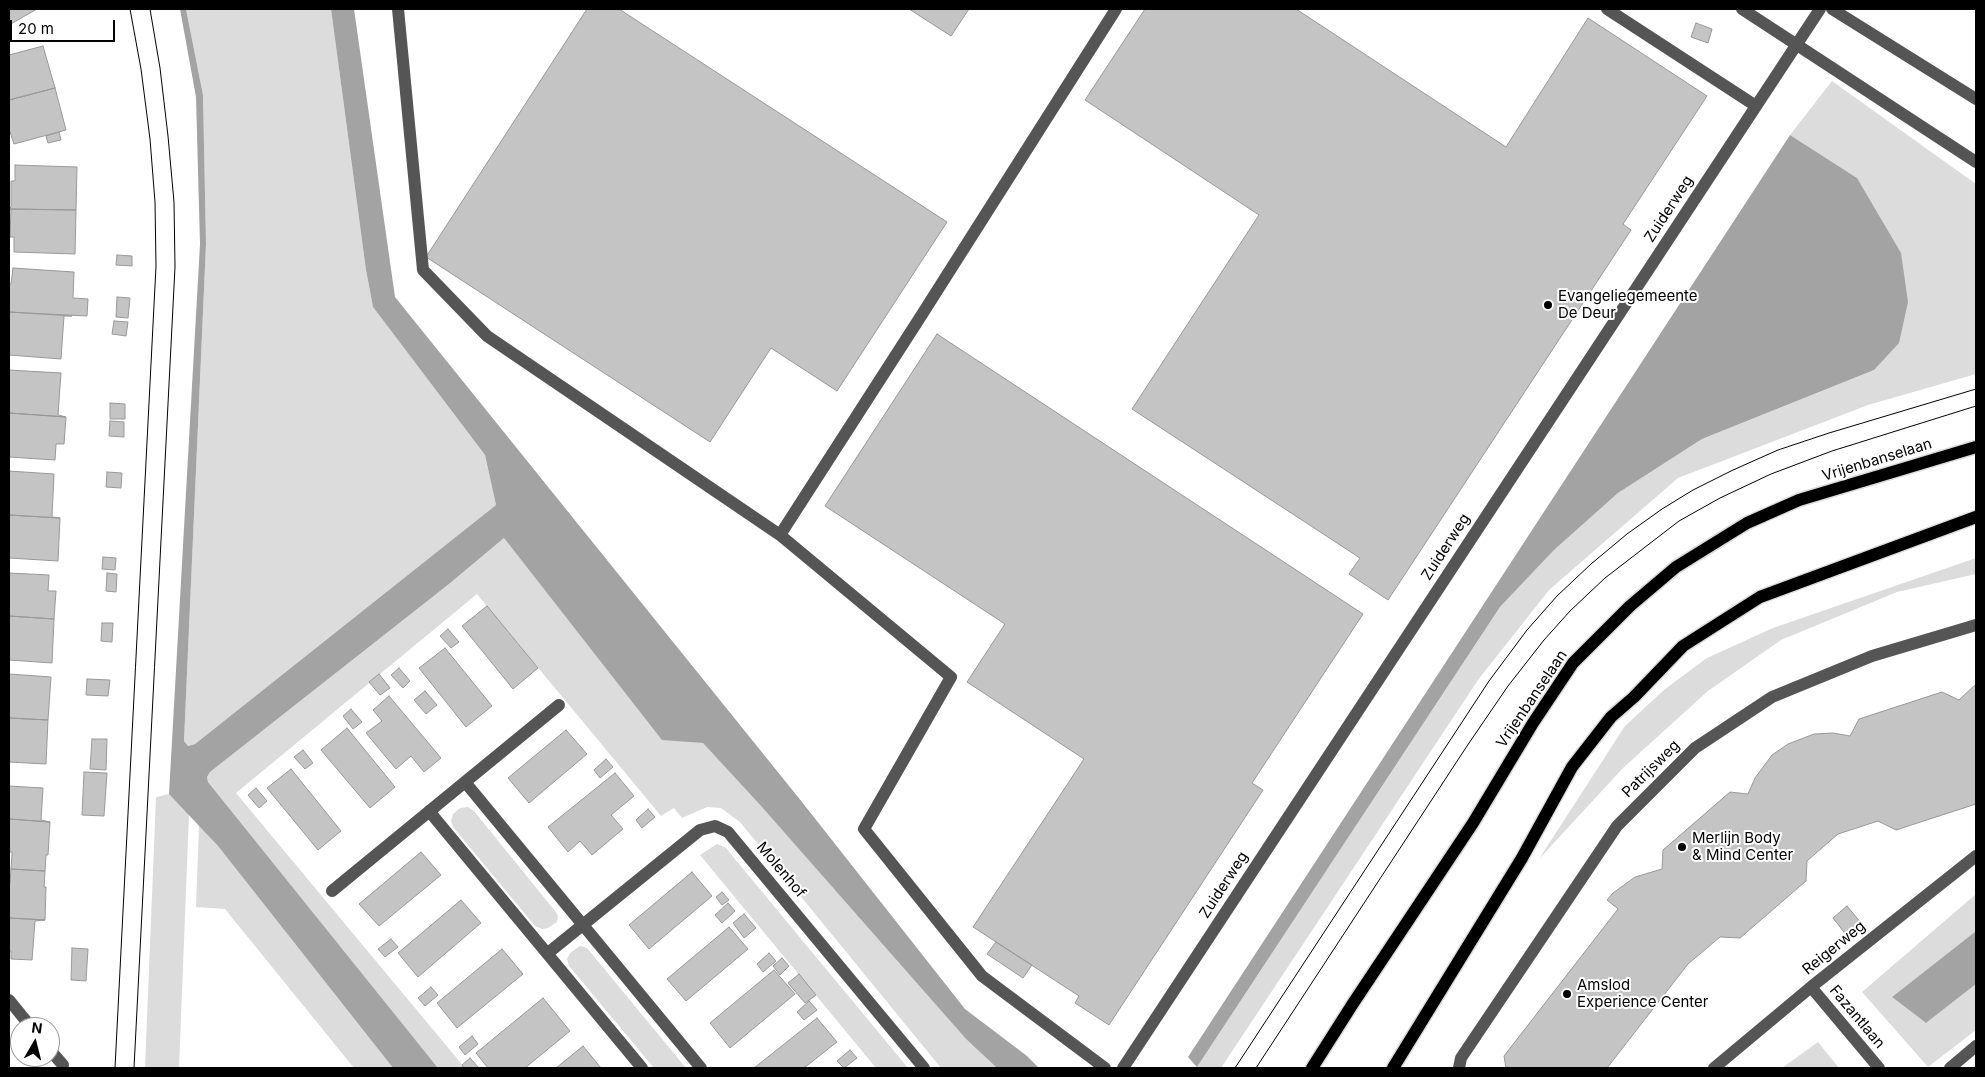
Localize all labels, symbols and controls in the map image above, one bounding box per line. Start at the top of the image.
scale bar [12,10,118,42]
text: 20 m [18,19,54,38]
street label: Zuiderweg [1641,172,1697,246]
place label: Evangeliegemeente De Deur [1558,287,1698,322]
marker: Evangeliegemeente De Deur [1542,299,1554,311]
street label: Vrijenbanselaan [1820,435,1934,485]
street label: Zuiderweg [1418,510,1474,584]
street label: Vrijenbanselaan [1493,647,1571,751]
street label: Patrijsweg [1619,737,1683,801]
place label: Merlijn Body & Mind Center [1692,829,1793,864]
street label: Molenhof [753,838,809,902]
marker: Merlijn Body & Mind Center [1676,841,1688,853]
street label: Zuiderweg [1196,848,1252,922]
street label: Reigerweg [1799,917,1869,979]
place label: Amslod Experience Center [1577,976,1709,1011]
street label: Fazantlaan [1825,982,1889,1052]
marker: Amslod Experience Center [1561,988,1573,1000]
north arrow [10,1017,60,1067]
text: N [31,1018,43,1037]

